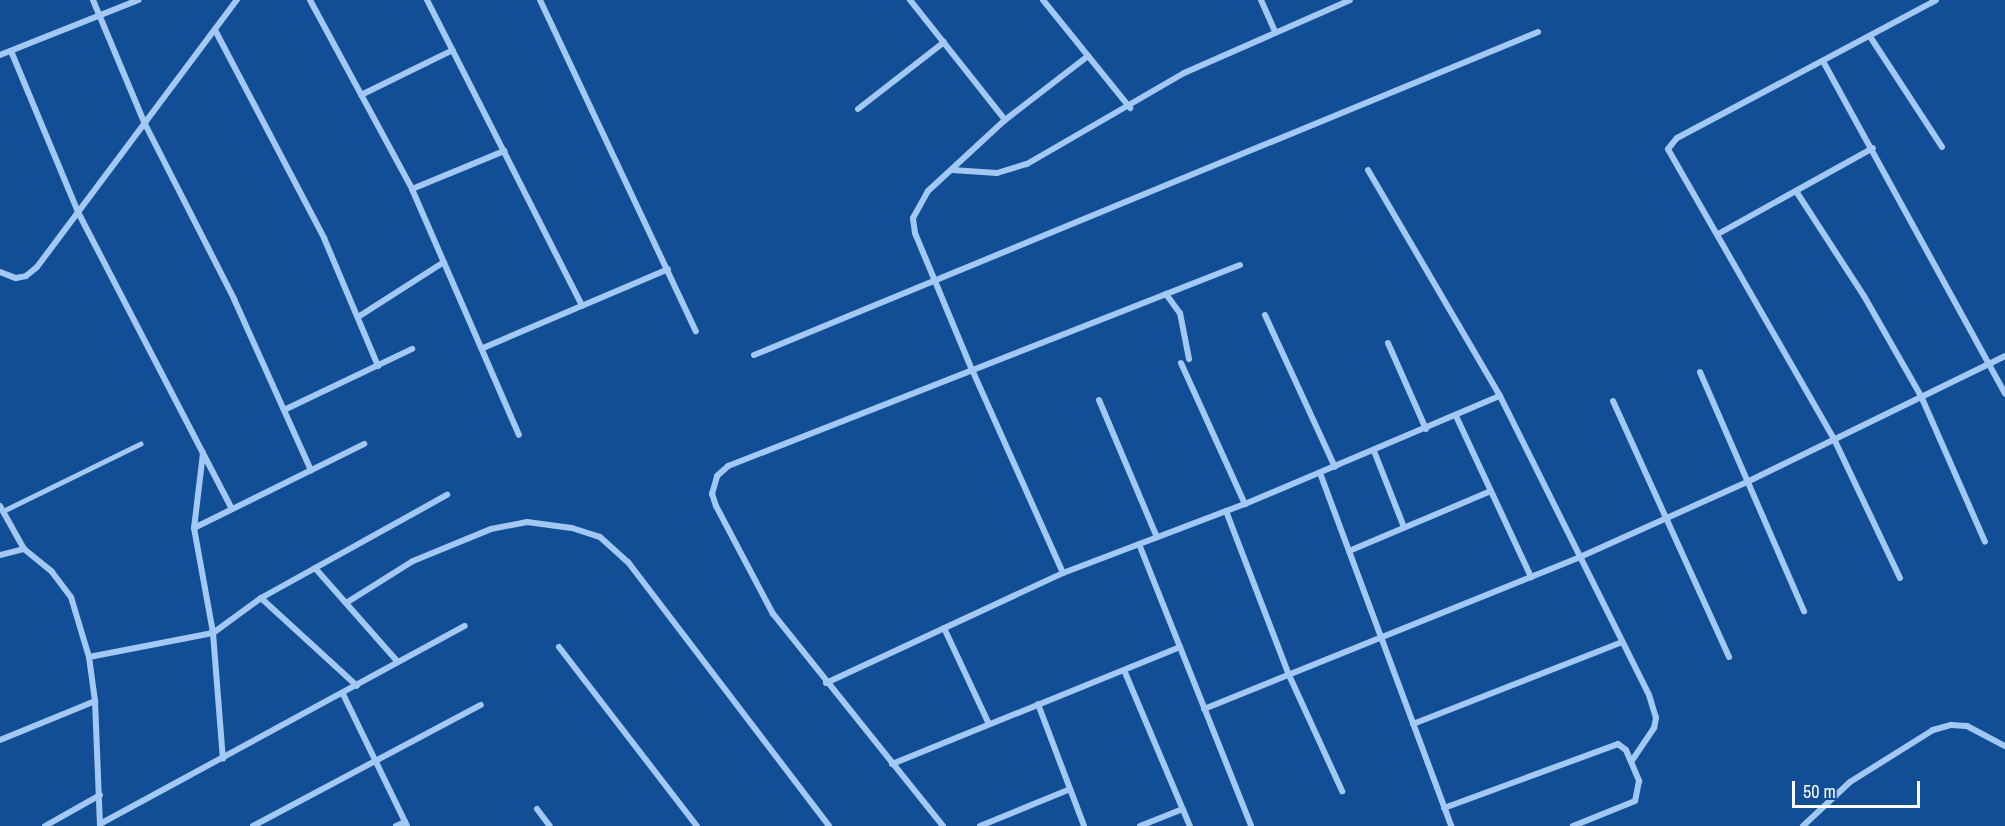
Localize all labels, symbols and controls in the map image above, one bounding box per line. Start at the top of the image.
scale bar [1795,769,1922,807]
text: 50 m [1803,779,1836,804]

